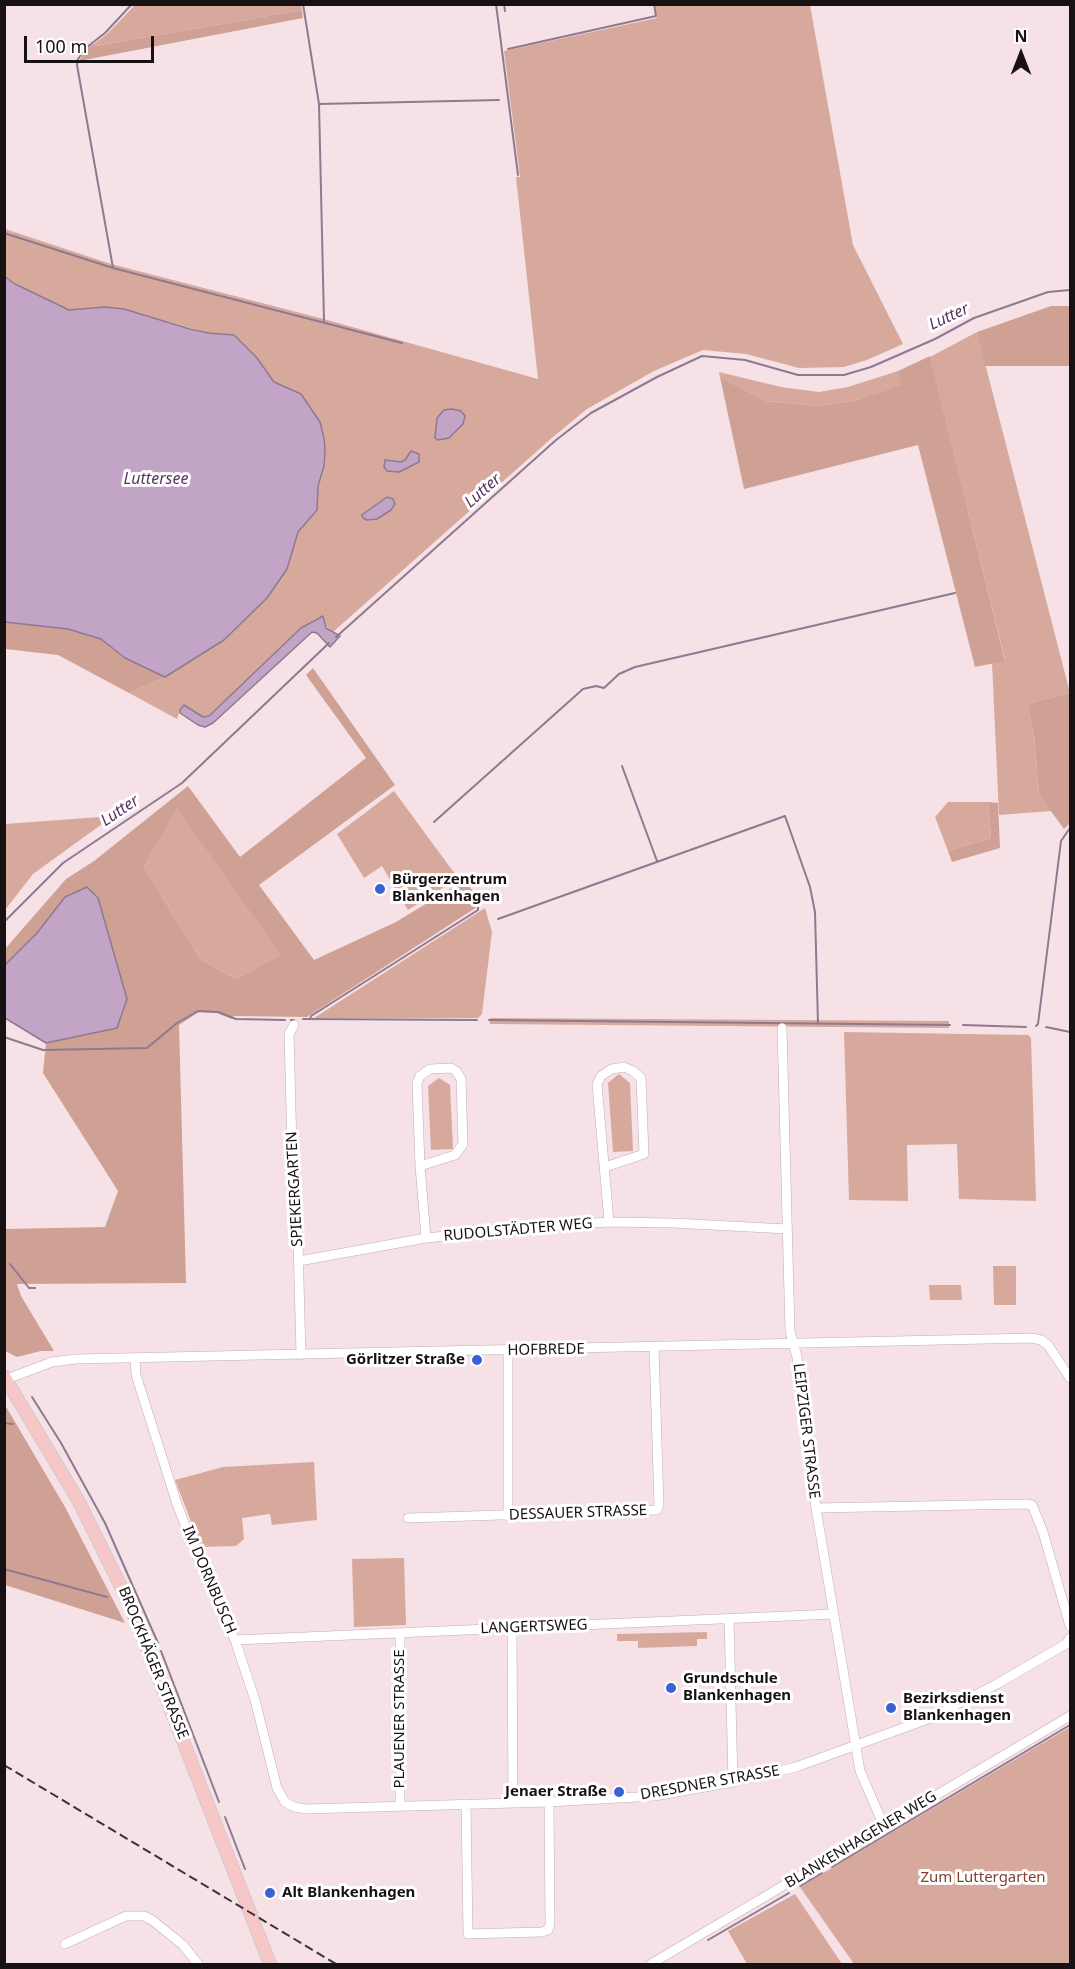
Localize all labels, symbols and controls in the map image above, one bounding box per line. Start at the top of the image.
scale bar [27,24,158,62]
north arrow [991,24,1051,84]
text: N [1014,25,1028,47]
text: 100 m [35,34,87,58]
water label: Lutter [926,299,972,335]
water label: Luttersee [124,469,188,489]
water label: Lutter [461,470,505,512]
water label: Lutter [97,791,143,831]
place label: Bürgerzentrum Blankenhagen [392,871,507,906]
marker: Bürgerzentrum Blankenhagen [373,882,387,896]
street label: SPIEKERGARTEN [283,1131,307,1247]
street label: RUDOLSTÄDTER WEG [443,1215,593,1245]
street label: HOFBREDE [507,1340,585,1360]
place label: Görlitzer Straße [346,1351,465,1369]
marker: Görlitzer Straße [470,1353,484,1367]
street label: LEIPZIGER STRASSE [789,1362,823,1500]
street label: DESSAUER STRASSE [509,1502,647,1524]
street label: IM DORNBUSCH [178,1523,240,1637]
street label: BROCKHÄGER STRASSE [114,1584,192,1742]
street label: LANGERTSWEG [480,1616,588,1638]
street label: PLAUENER STRASSE [391,1649,409,1789]
place label: Grundschule Blankenhagen [683,1670,791,1705]
marker: Grundschule Blankenhagen [664,1681,678,1695]
place label: Bezirksdienst Blankenhagen [903,1690,1011,1725]
marker: Bezirksdienst Blankenhagen [884,1701,898,1715]
street label: DRESDNER STRASSE [639,1762,781,1804]
place label: Jenaer Straße [505,1783,607,1801]
marker: Jenaer Straße [612,1785,626,1799]
street label: BLANKENHAGENER WEG [782,1788,940,1892]
park label: Zum Luttergarten [920,1869,1046,1887]
place label: Alt Blankenhagen [282,1884,415,1902]
marker: Alt Blankenhagen [263,1886,277,1900]

